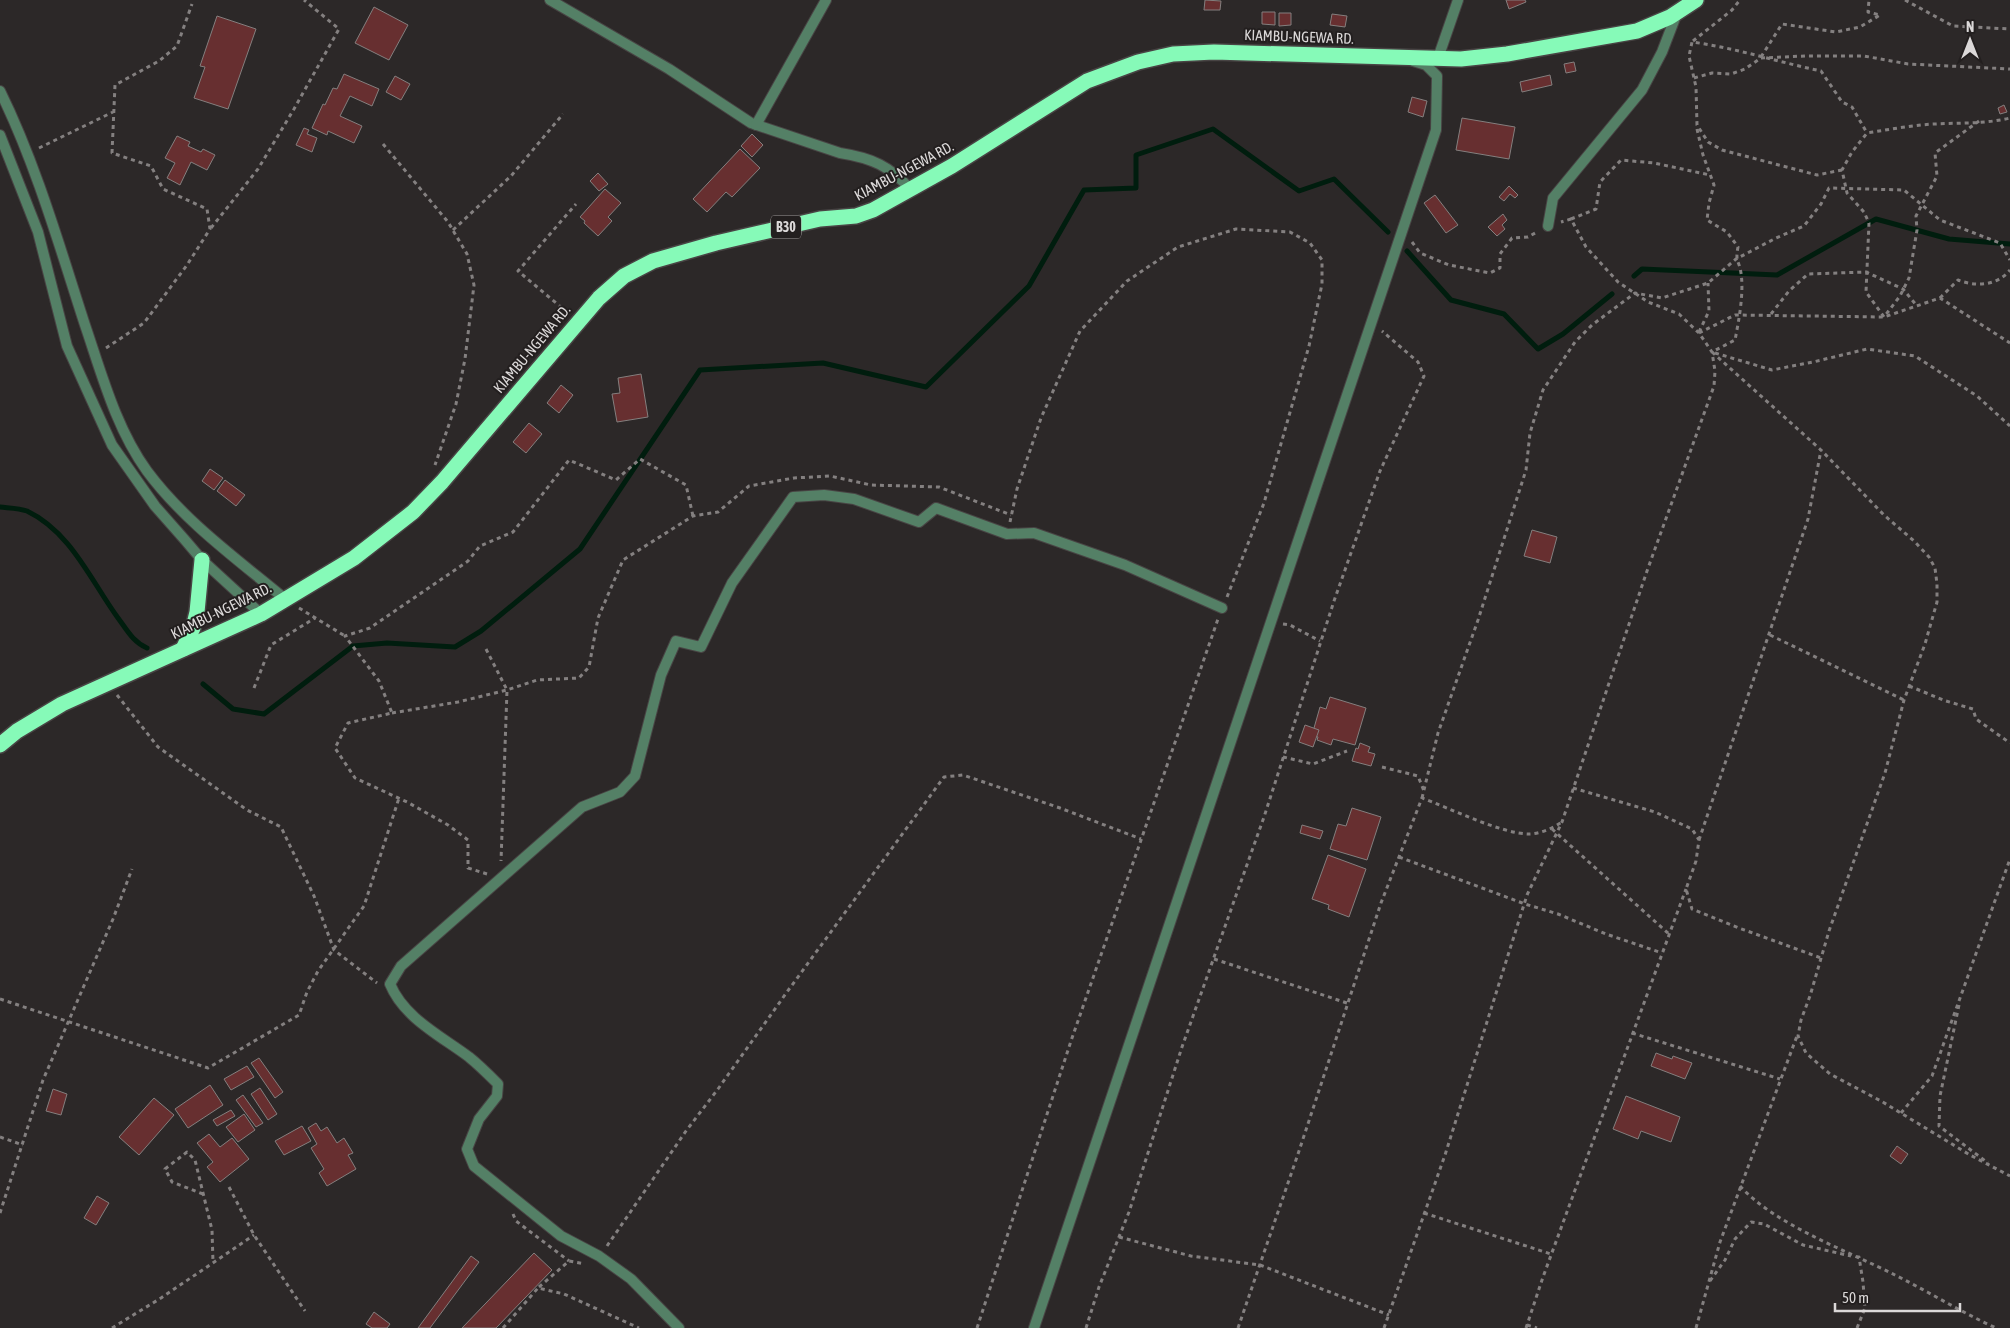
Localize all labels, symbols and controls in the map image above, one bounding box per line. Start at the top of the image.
north arrow [1945,15,1995,65]
text: N [1966,19,1974,35]
street label: KIAMBU-NGEWA RD. [1244,26,1354,47]
street label: KIAMBU-NGEWA RD. [851,137,956,204]
road number: B30 [771,216,801,238]
street label: KIAMBU-NGEWA RD. [490,301,574,396]
street label: KIAMBU-NGEWA RD. [168,579,274,642]
scale bar [1835,1280,1960,1312]
text: 50 m [1842,1289,1869,1306]

